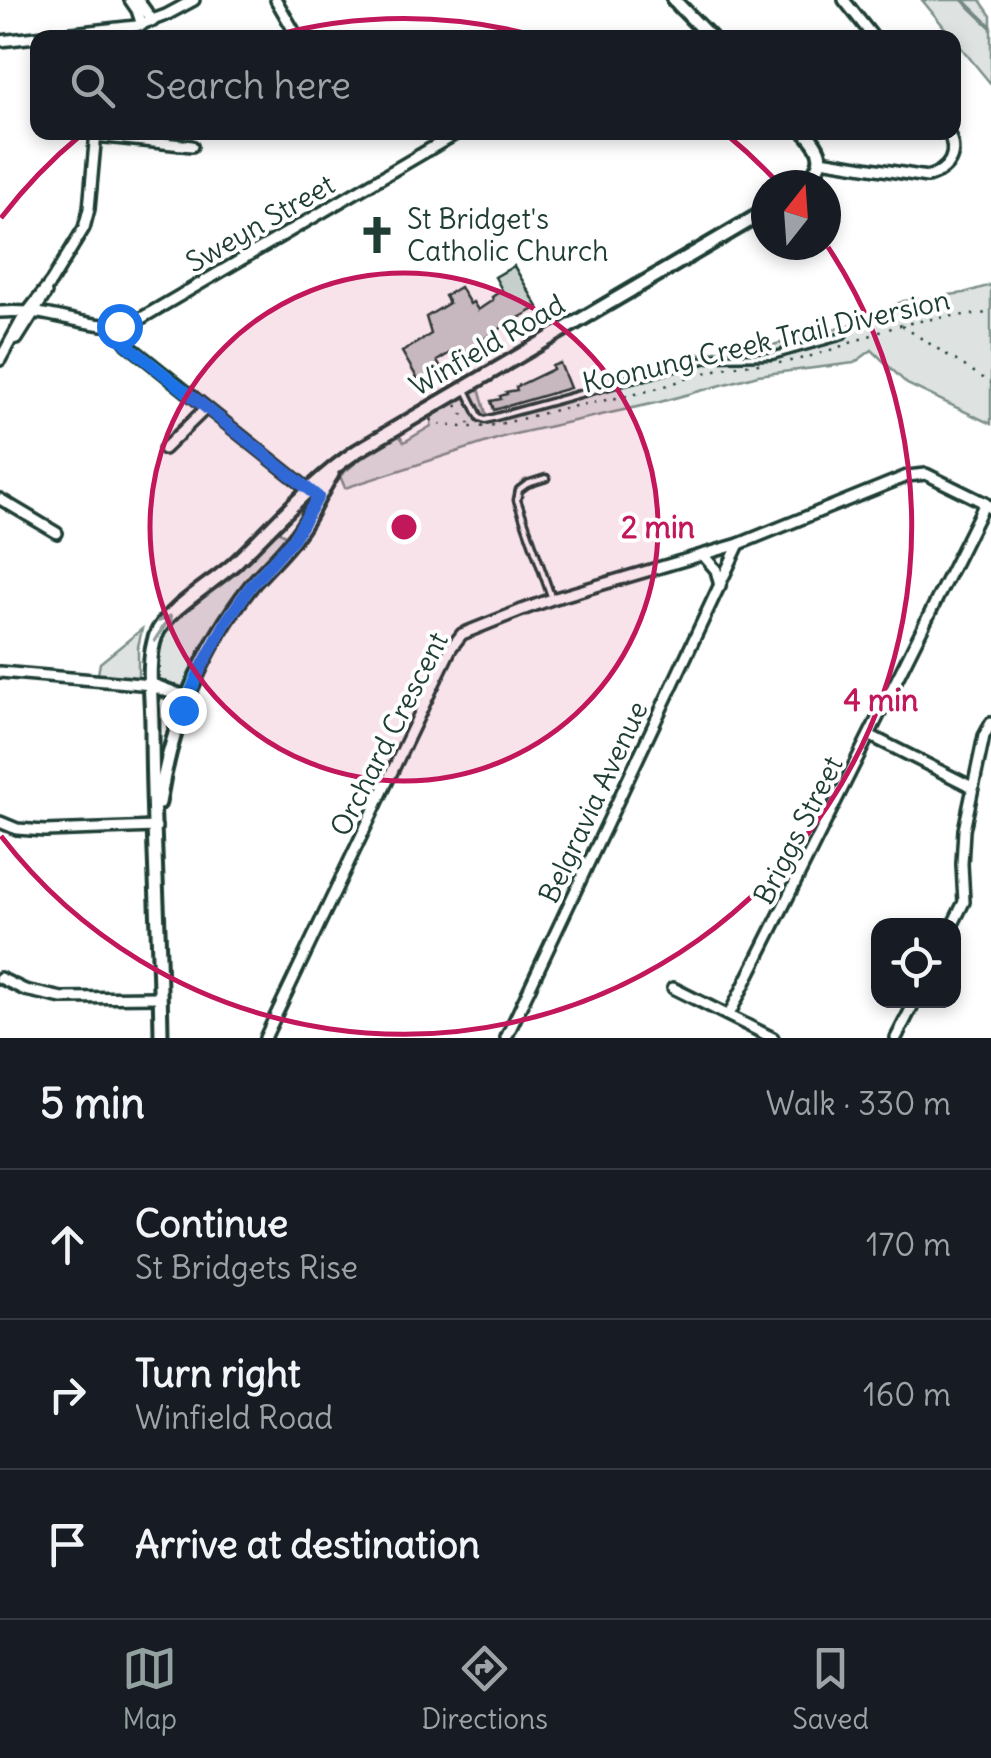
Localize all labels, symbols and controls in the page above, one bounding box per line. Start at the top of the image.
search box [30,30,961,140]
icon: search [65,58,120,113]
text: Search here [145,62,351,109]
street label: Sweyn Street [179,166,341,280]
north arrow [751,170,841,260]
place label: St Bridget's Catholic Church [407,201,608,269]
church icon: St Bridget's Catholic Church [356,214,398,256]
street label: Koonung Creek Trail Diversion [579,281,953,401]
street label: Winfield Road [403,286,571,404]
route start [97,304,143,350]
text: 2 min [621,508,695,546]
centre of rings [386,509,422,545]
one-way arrow [153,614,174,642]
street label: Orchard Crescent [322,626,456,842]
text: 4 min [844,681,918,719]
route end [161,688,207,734]
street label: Belgravia Avenue [530,695,656,909]
street label: Briggs Street [745,750,851,910]
map controls [871,918,961,1008]
button: locate [871,918,961,1008]
text: 5 min [40,1077,145,1129]
text: Walk · 330 m [766,1083,951,1124]
text: Continue [135,1200,288,1247]
icon: ahead [40,1217,95,1272]
text: 170 m [866,1224,951,1265]
text: St Bridgets Rise [135,1247,358,1288]
text: Turn right [135,1350,301,1397]
icon: right [40,1367,95,1422]
text: 160 m [863,1374,951,1415]
text: Winfield Road [135,1397,333,1438]
icon: arrive [40,1517,95,1572]
text: Arrive at destination [135,1521,480,1568]
tab: Map [122,1641,177,1737]
tab: Directions [421,1641,548,1737]
tab: Saved [792,1641,869,1737]

